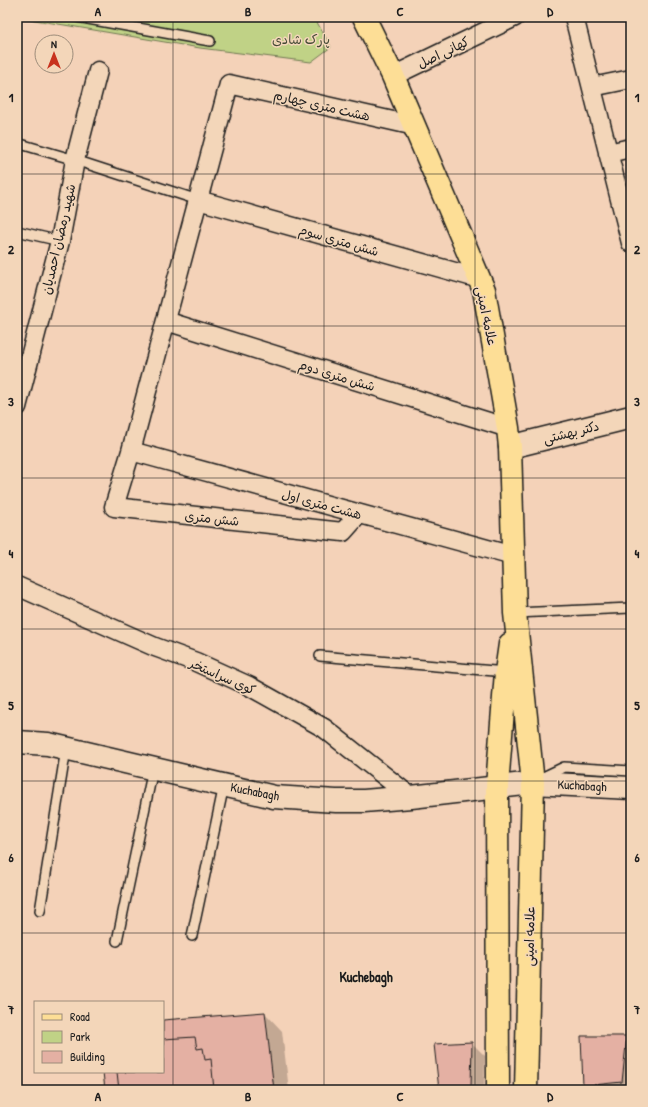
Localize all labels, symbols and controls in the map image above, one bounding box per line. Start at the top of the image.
text: A [95,2,102,20]
text: B [245,2,252,20]
text: C [396,2,404,20]
text: D [547,2,554,20]
park label: پارک شادی [272,30,330,48]
street label: کهانی اصل [414,32,473,73]
north arrow [34,34,74,74]
text: N [51,37,57,51]
street label: هشت متری چهارم [272,85,372,127]
text: 1 [9,88,14,106]
text: 1 [635,88,640,106]
street label: شهید رمضان احمدیان [37,182,79,296]
street label: شش متری سوم [296,220,381,262]
text: 2 [8,240,15,258]
text: 2 [634,240,641,258]
street label: علامه امینی [471,284,502,348]
street label: شش متری دوم [296,355,377,397]
text: 3 [8,392,14,410]
text: 3 [634,392,640,410]
street label: دکتر بهشتی [541,416,601,449]
street label: هشت متری اول [280,485,364,523]
street label: شش متری [184,506,240,530]
text: 4 [9,544,14,562]
text: 4 [635,544,640,562]
street label: کوی سراستخر [186,653,259,699]
text: 5 [8,696,14,714]
text: 5 [634,696,640,714]
street label: Kuchabagh [557,775,608,795]
street label: Kuchabagh [229,777,281,805]
text: 6 [8,848,14,866]
text: 6 [634,848,640,866]
street label: علامه امینی [519,905,540,967]
district label: Kuchebagh [339,967,393,988]
text: 7 [7,1000,15,1018]
text: 7 [633,1000,641,1018]
legend [34,1001,164,1073]
text: Road [70,1008,90,1025]
text: Park [70,1028,90,1045]
text: Building [70,1048,105,1065]
text: A [95,1087,102,1105]
text: B [245,1087,252,1105]
text: C [396,1087,404,1105]
text: D [547,1087,554,1105]

